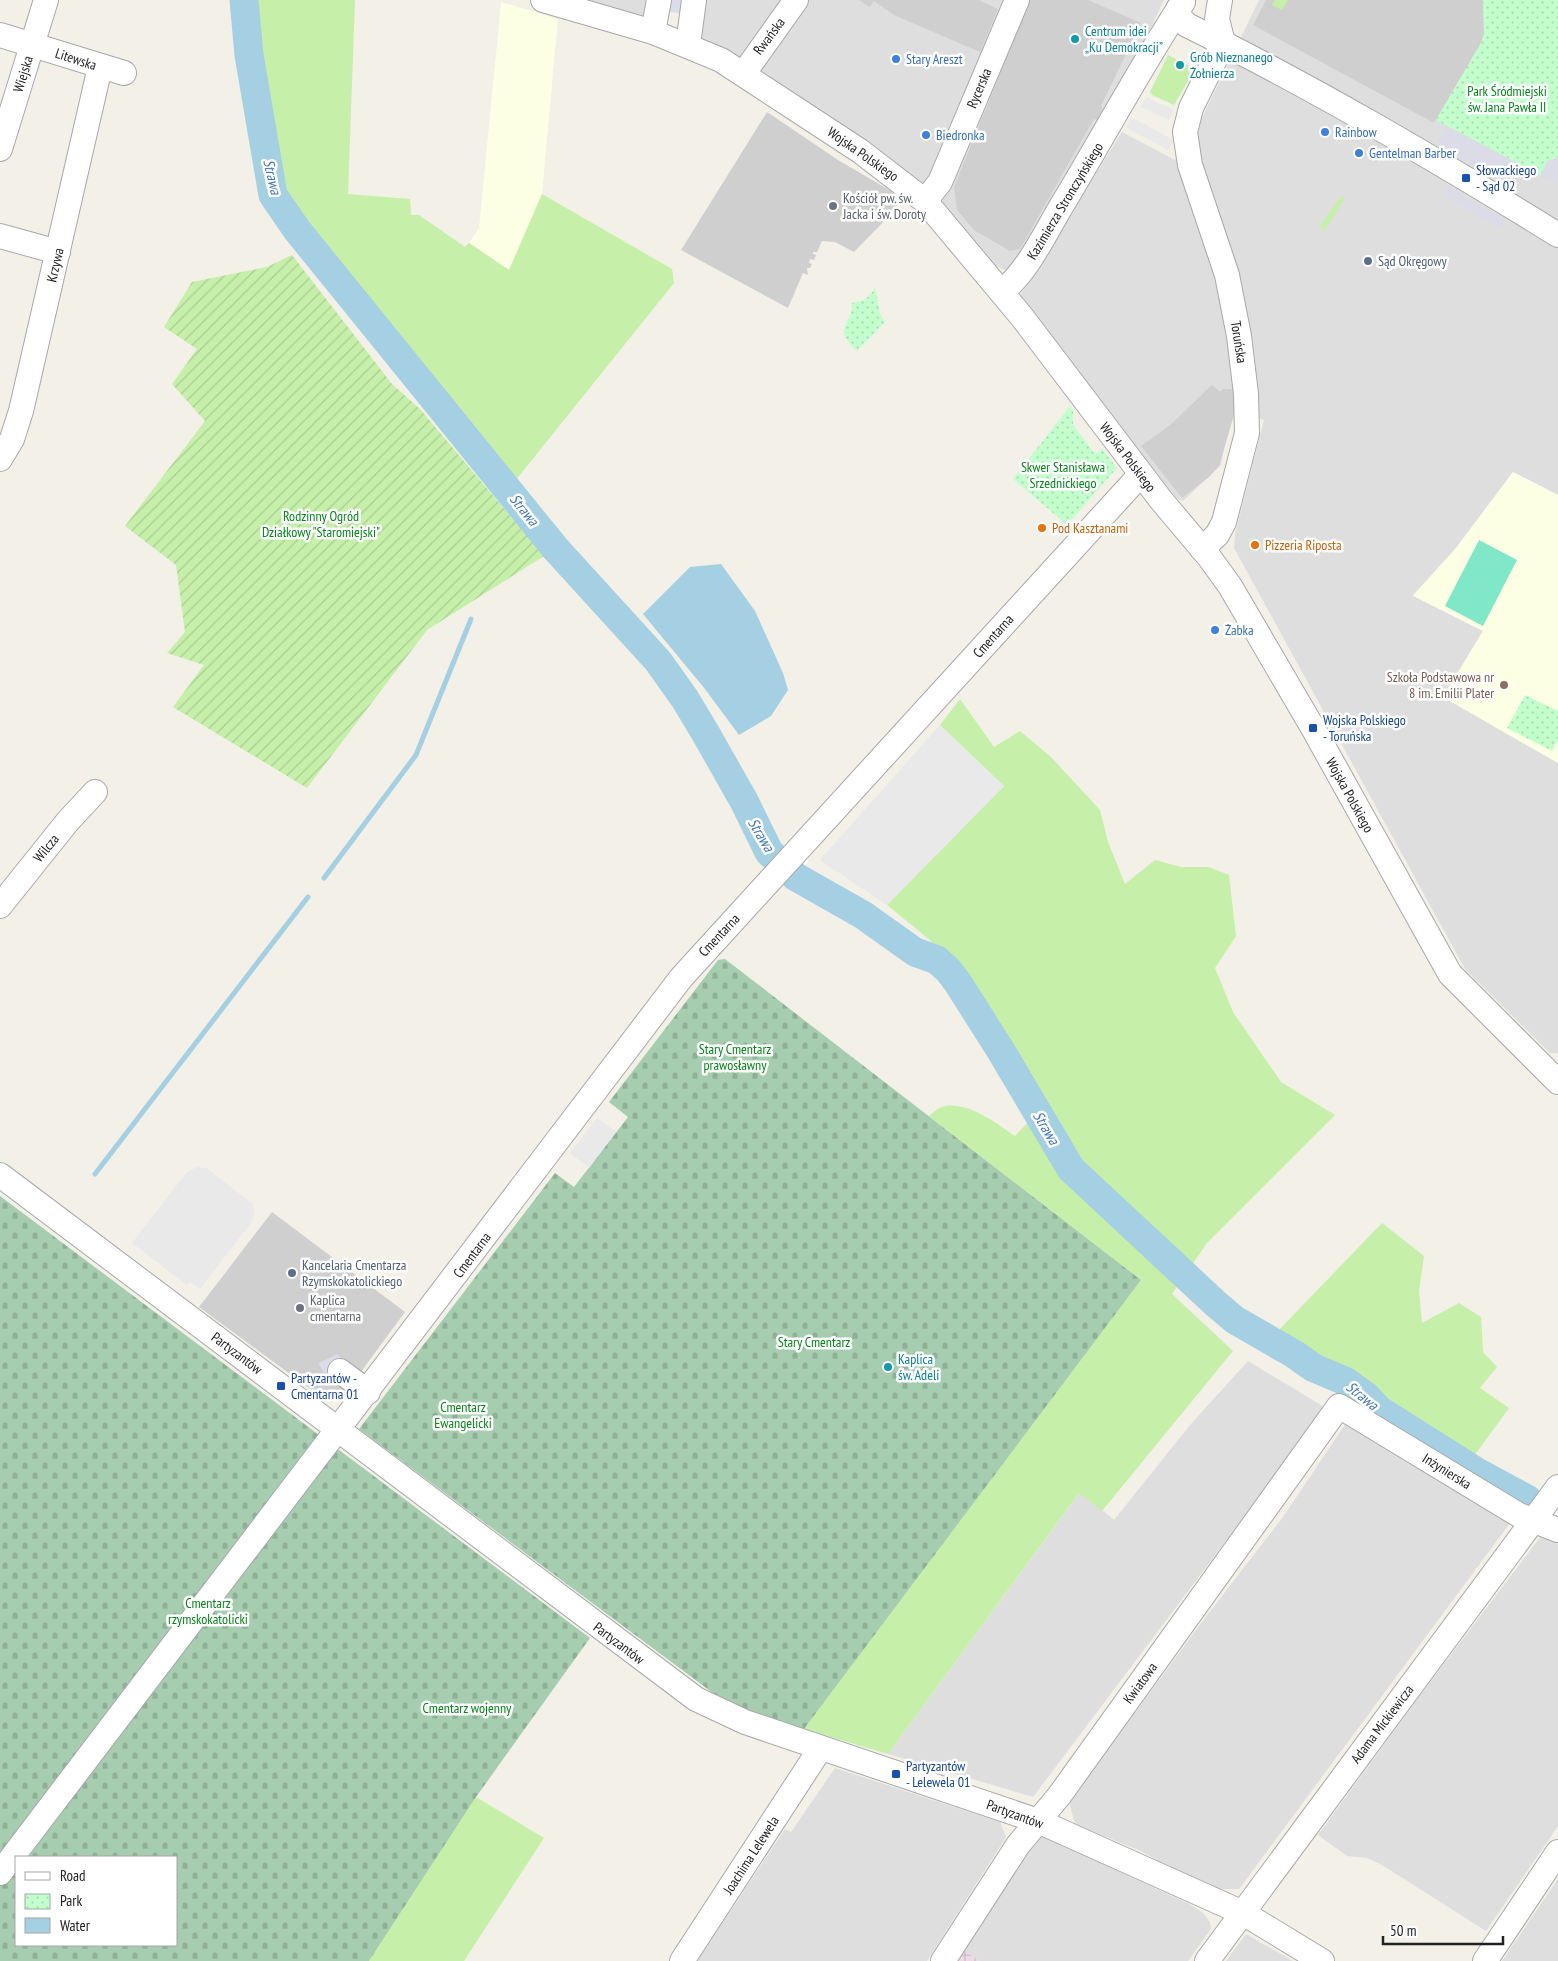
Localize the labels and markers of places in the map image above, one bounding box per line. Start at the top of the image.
place label: Centrum idei „Ku Demokracji” [1085,22,1163,56]
marker: Centrum idei „Ku Demokracji” [1069,33,1081,45]
place label: Grób Nieznanego Żołnierza [1190,48,1273,82]
place label: Stary Areszt [906,50,963,68]
marker: Stary Areszt [890,53,902,65]
marker: Grób Nieznanego Żołnierza [1174,59,1186,71]
place label: Rainbow [1335,123,1378,141]
place label: Biedronka [936,126,985,144]
marker: Rainbow [1319,126,1331,138]
marker: Biedronka [920,129,932,141]
place label: Gentelman Barber [1369,144,1456,162]
marker: Gentelman Barber [1353,147,1365,159]
place label: Słowackiego - Sąd 02 [1476,161,1536,195]
marker: Słowackiego - Sąd 02 [1460,172,1472,184]
place label: Kościół pw. św. Jacka i św. Doroty [842,189,927,223]
marker: Kościół pw. św. Jacka i św. Doroty [827,200,839,212]
place label: Sąd Okręgowy [1378,252,1448,270]
marker: Sąd Okręgowy [1362,255,1374,267]
place label: Pod Kasztanami [1052,519,1128,537]
marker: Pod Kasztanami [1036,522,1048,534]
place label: Pizzeria Riposta [1265,536,1342,554]
marker: Pizzeria Riposta [1249,539,1261,551]
place label: Żabka [1225,621,1254,639]
marker: Żabka [1209,624,1221,636]
place label: Szkoła Podstawowa nr 8 im. Emilii Plater [1387,668,1494,702]
marker: Szkoła Podstawowa nr 8 im. Emilii Plater [1498,679,1510,691]
place label: Wojska Polskiego - Toruńska [1323,711,1406,745]
marker: Wojska Polskiego - Toruńska [1307,722,1319,734]
place label: Kancelaria Cmentarza Rzymskokatolickiego [302,1256,406,1290]
marker: Kancelaria Cmentarza Rzymskokatolickiego [286,1267,298,1279]
place label: Kaplica cmentarna [310,1291,361,1325]
marker: Kaplica cmentarna [294,1302,306,1314]
place label: Kaplica św. Adeli [898,1350,939,1384]
marker: Kaplica św. Adeli [882,1361,894,1373]
place label: Partyzantów - Cmentarna 01 [291,1369,359,1403]
marker: Partyzantów - Cmentarna 01 [275,1380,287,1392]
place label: Partyzantów - Lelewela 01 [906,1757,970,1791]
marker: Partyzantów - Lelewela 01 [890,1768,902,1780]

